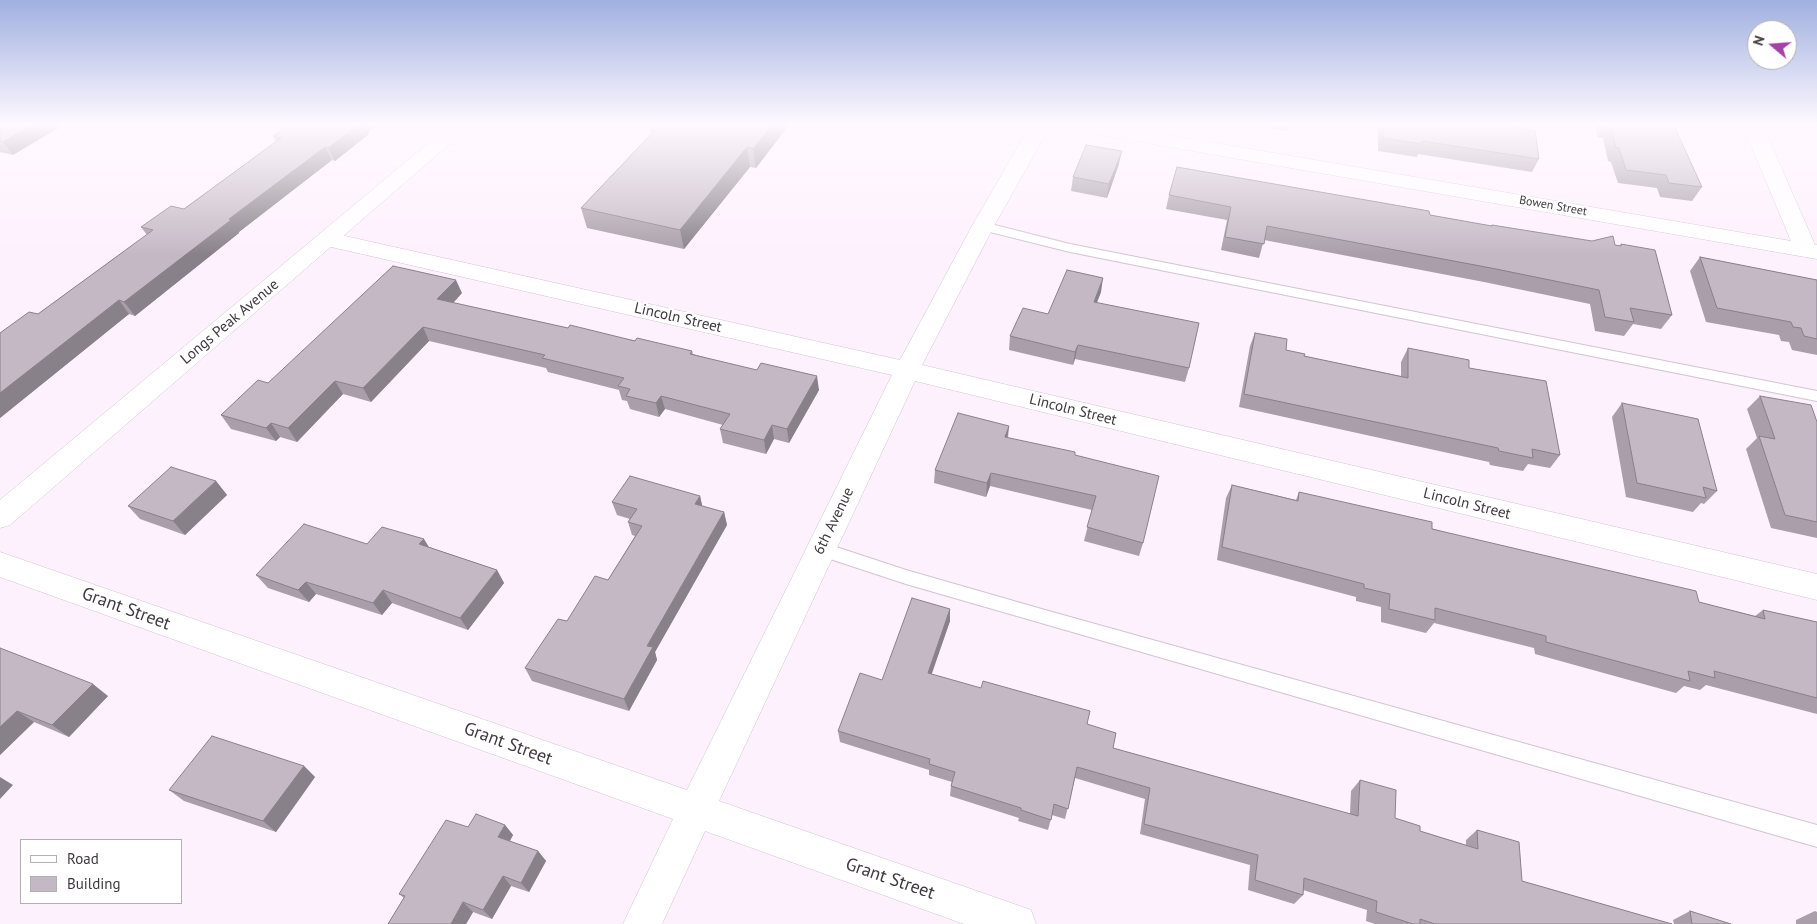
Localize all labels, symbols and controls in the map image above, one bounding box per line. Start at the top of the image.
north arrow [1747,20,1797,70]
text: N [1749,34,1769,48]
street label: Bowen Street [1518,193,1588,219]
street label: Longs Peak Avenue [177,276,283,368]
street label: Lincoln Street [632,299,724,337]
street label: Lincoln Street [1027,390,1119,430]
street label: Lincoln Street [1421,484,1513,524]
street label: 6th Avenue [810,485,858,557]
street label: Grant Street [79,583,173,635]
street label: Grant Street [461,718,555,770]
legend [20,839,182,904]
text: Road [67,849,99,868]
street label: Grant Street [843,854,937,904]
text: Building [67,874,121,893]

